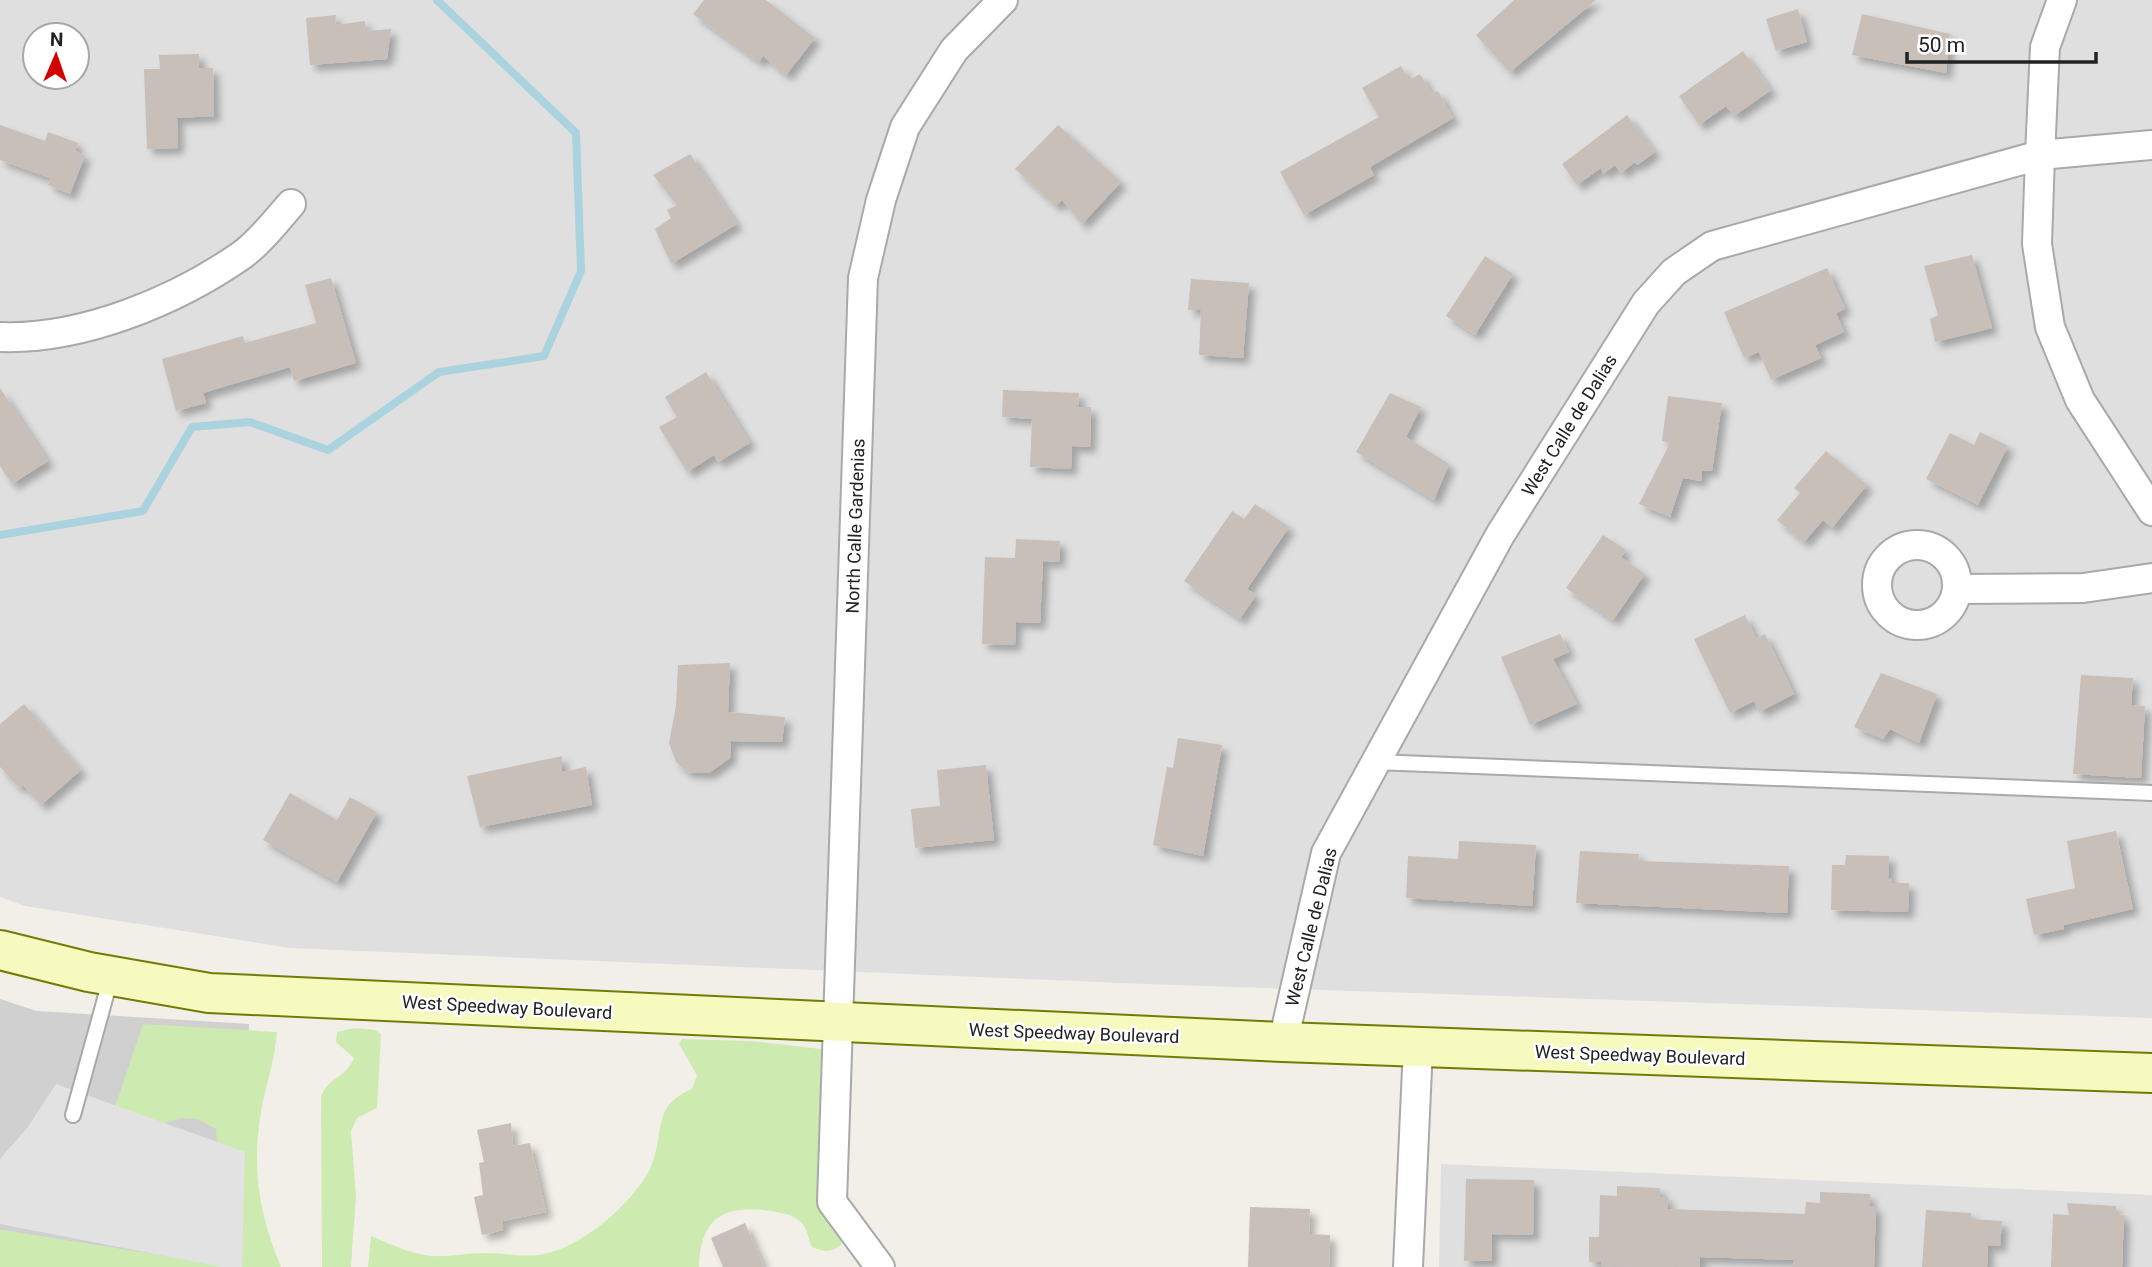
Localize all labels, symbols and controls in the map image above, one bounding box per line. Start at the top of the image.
north arrow [21,21,91,91]
scale bar [1907,21,2096,65]
text: N [49,28,64,51]
text: 50 m [1918,33,1965,57]
street label: West Calle de Dalias [1517,350,1621,500]
street label: North Calle Gardenias [841,438,869,614]
street label: West Calle de Dalias [1281,845,1341,1009]
street label: West Speedway Boulevard [401,991,613,1023]
street label: West Speedway Boulevard [968,1019,1180,1047]
street label: West Speedway Boulevard [1534,1041,1746,1069]

